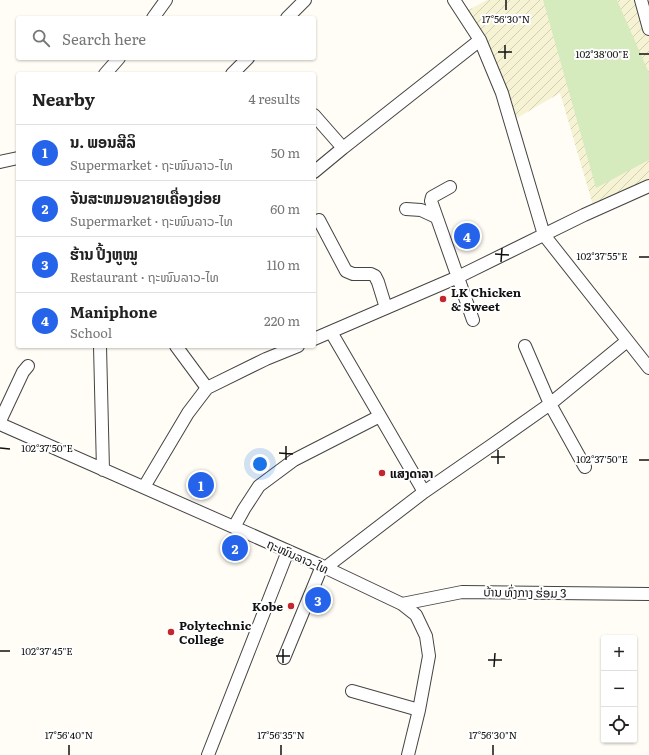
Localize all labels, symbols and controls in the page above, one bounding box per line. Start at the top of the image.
text: 17°56'30"N [482,11,530,26]
search box [16,16,316,60]
icon: search [30,27,52,49]
text: Search here [62,27,146,50]
text: 102°38'00"E [575,46,629,61]
text: Nearby [32,86,95,111]
text: 4 results [249,89,300,108]
text: ນ. ພອນສີລິ [70,130,136,153]
text: 1 [42,143,48,162]
text: 50 m [271,143,300,162]
text: Supermarket · ຖະໜົນລາວ-ໄທ [70,155,233,174]
text: ຈັນສະຫມອນຂາຍເຄື່ອງຍ່ອຍ [70,186,221,209]
text: 2 [42,199,48,218]
text: 60 m [270,199,300,218]
text: Supermarket · ຖະໜົນລາວ-ໄທ [70,211,233,230]
pin: 4 [454,221,480,251]
text: ຮ້ານ ປີ້ງຫູໝູ [70,242,138,265]
text: 102°37'55"E [576,248,628,263]
text: 3 [41,255,49,274]
text: 110 m [267,255,300,274]
text: Restaurant · ຖະໜົນລາວ-ໄທ [70,267,219,286]
place label: LK Chicken & Sweet [451,283,522,315]
marker: LK Chicken & Sweet [438,294,448,304]
text: Maniphone [70,300,157,323]
text: 4 [41,311,49,330]
text: 220 m [264,311,300,330]
text: School [70,323,112,342]
text: 102°37'50"E [21,440,73,455]
text: 102°37'50"E [576,451,628,466]
your location [250,454,270,474]
place label: ແສງດາລາ [390,464,433,482]
marker: ແສງດາລາ [377,468,387,478]
pin: 1 [188,470,214,500]
pin: 2 [222,533,248,563]
street label: ຖະໜົນລາວ-ໄທ [264,534,332,578]
street label: ບ້ານ ທົ່ງກາງ ຮ່ອມ 3 [483,582,567,602]
pin: 3 [305,585,331,615]
place label: Kobe [252,597,283,615]
marker: Kobe [286,601,296,611]
place label: Polytechnic College [179,616,252,648]
marker: Polytechnic College [166,627,176,637]
map controls [601,635,637,743]
button: + [601,635,637,671]
text: 102°37'45"E [21,643,73,658]
button: − [601,671,637,707]
button: locate [601,707,637,743]
text: 17°56'40"N [45,727,93,742]
text: 17°56'35"N [257,727,305,742]
text: 17°56'30"N [469,727,517,742]

